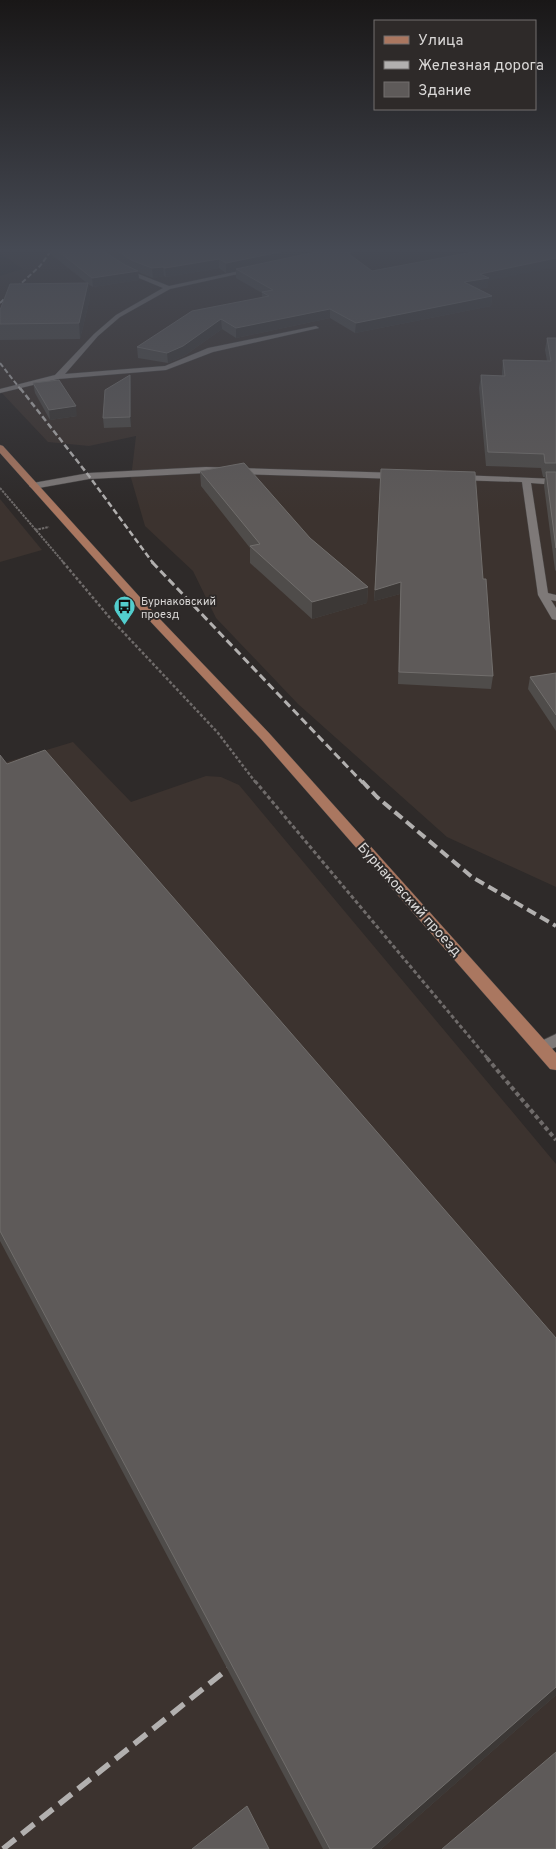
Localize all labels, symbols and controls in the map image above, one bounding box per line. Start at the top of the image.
legend [374,20,536,110]
text: Улица [418,32,463,51]
text: Железная дорога [418,57,544,76]
text: Здание [418,82,471,101]
bus stop icon: Бурнаковский проезд [113,595,137,626]
place label: Бурнаковский проезд [141,595,216,622]
street label: Бурнаковский проезд [353,840,464,960]

